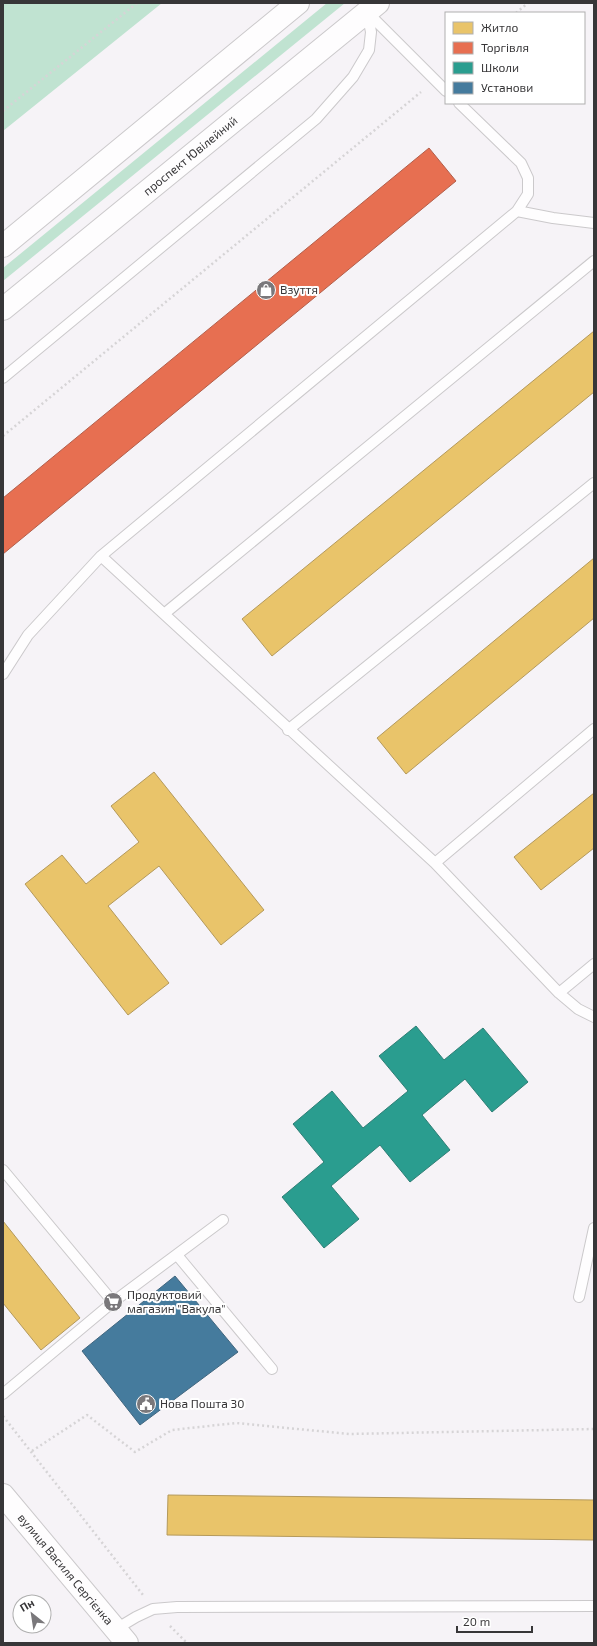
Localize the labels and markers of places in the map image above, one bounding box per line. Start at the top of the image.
shop icon: Взуття [255,279,277,301]
place label: Взуття [280,282,318,297]
place label: Продуктовий магазин "Вакула" [127,1287,225,1316]
supermarket icon: Продуктовий магазин "Вакула" [102,1291,124,1313]
public building icon: Нова Пошта 30 [135,1393,157,1415]
place label: Нова Пошта 30 [160,1396,244,1410]

